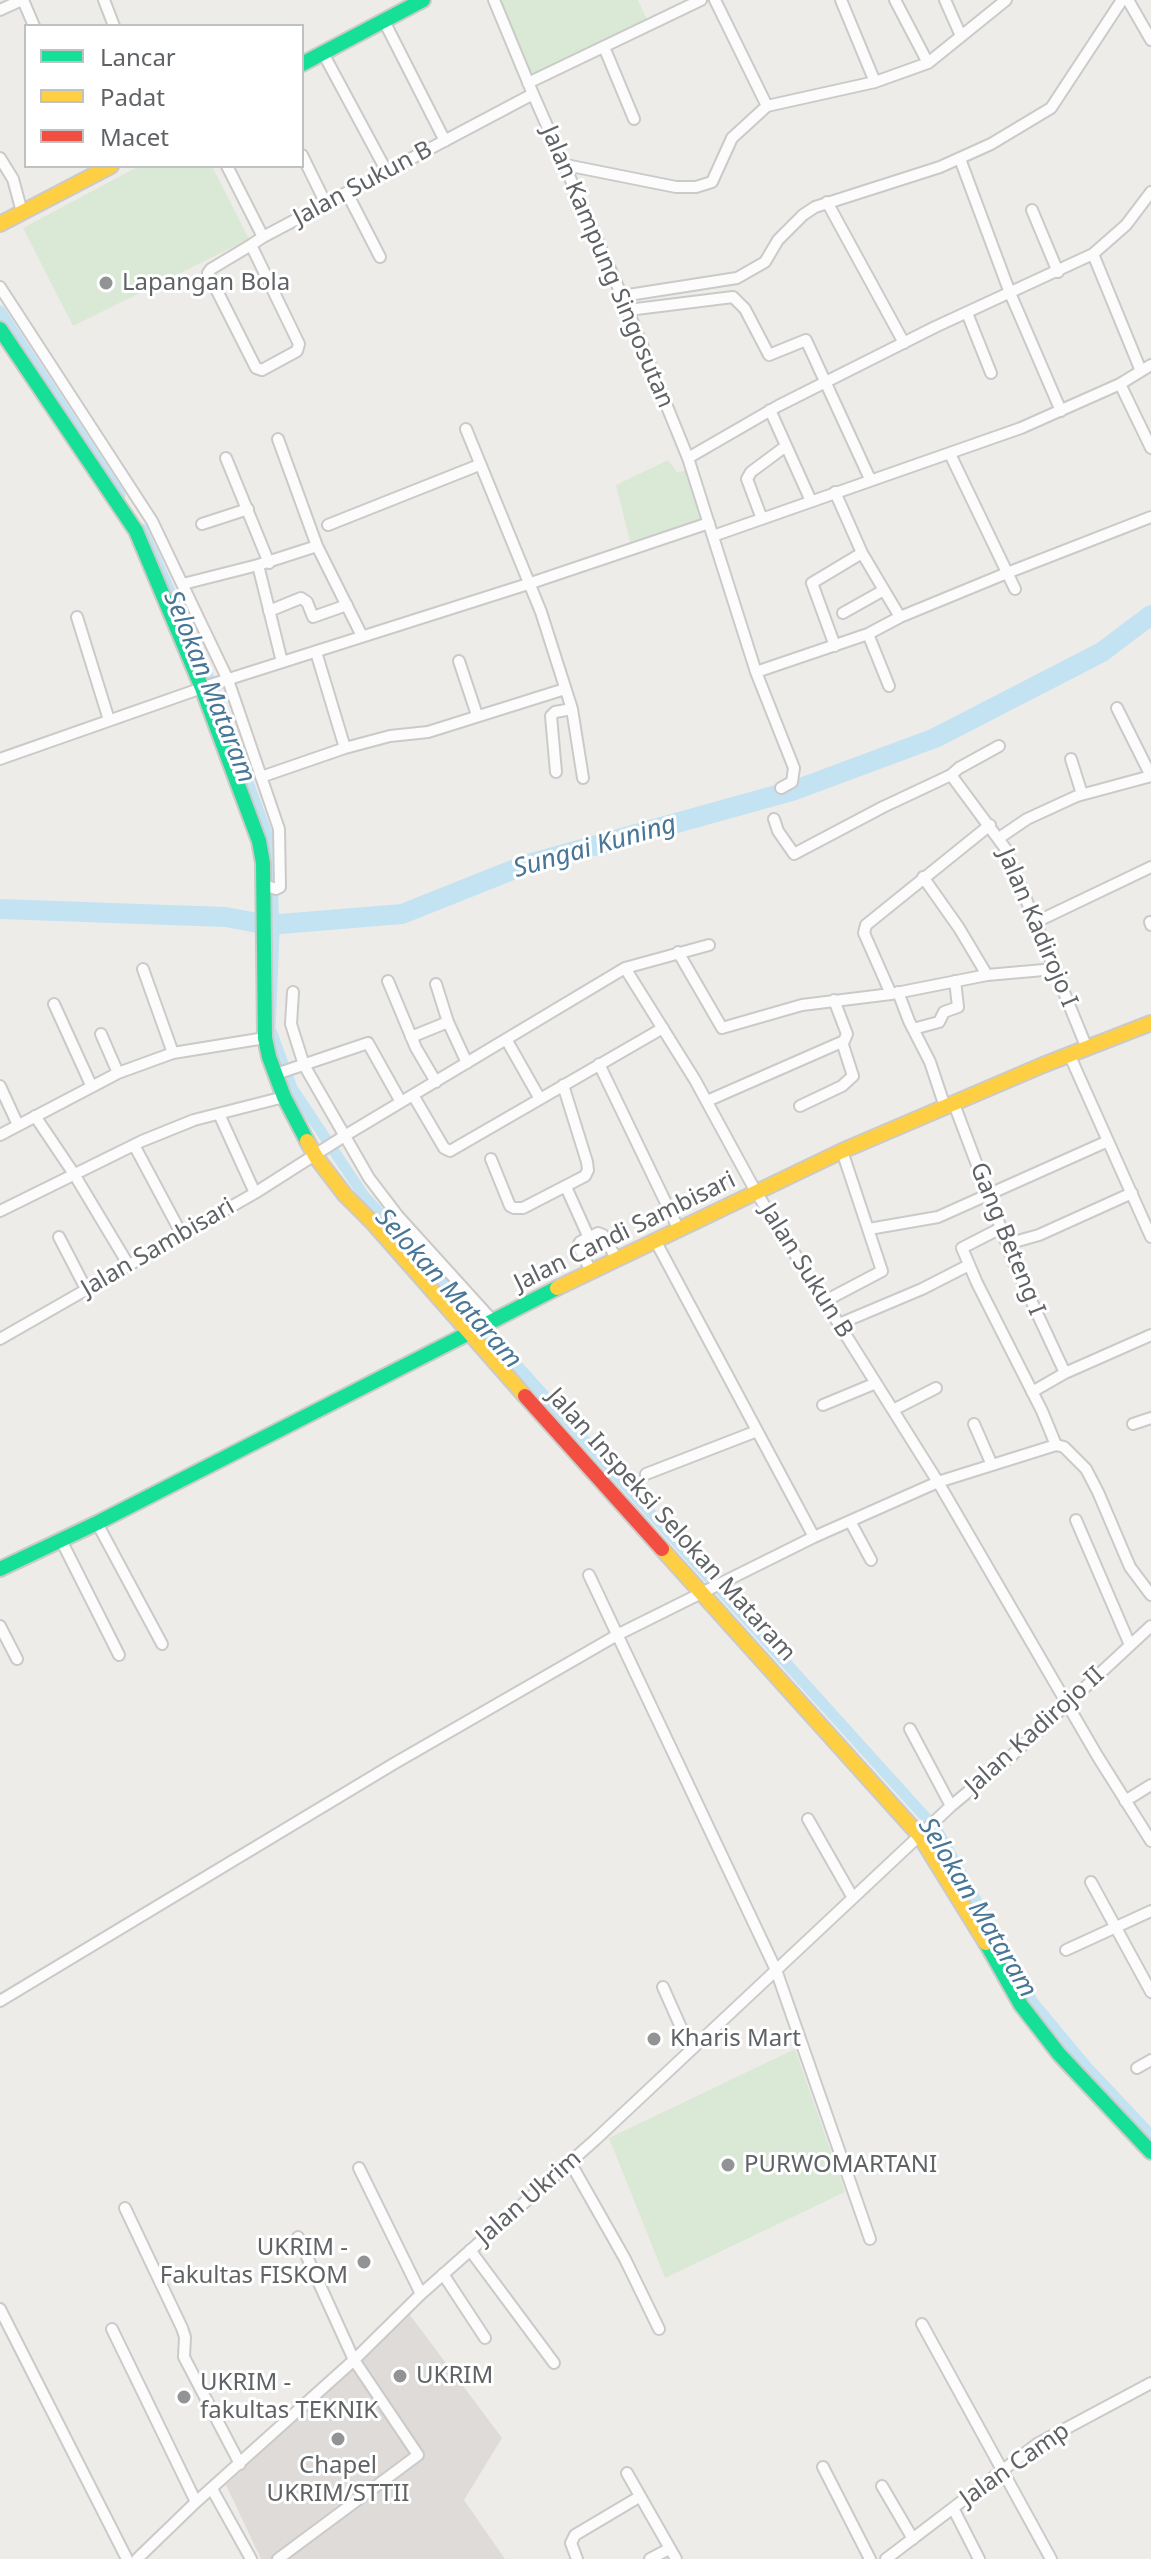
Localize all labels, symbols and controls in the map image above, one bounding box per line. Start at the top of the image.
legend [24,24,304,168]
text: Lancar [100,40,176,73]
text: Padat [100,80,165,113]
text: Macet [100,120,169,153]
street label: Jalan Kampung Singosutan [534,122,680,412]
street label: Jalan Sukun B [289,135,437,233]
place label: Lapangan Bola [122,269,290,297]
marker: Lapangan Bola [97,274,115,292]
water label: Selokan Mataram [156,586,262,788]
water label: Sungai Kuning [510,809,680,885]
street label: Jalan Kadirojo I [991,845,1083,1011]
street label: Gang Beteng I [963,1158,1051,1320]
street label: Jalan Candi Sambisari [510,1166,740,1298]
street label: Jalan Sambisari [76,1193,240,1303]
street label: Jalan Sukun B [753,1198,859,1344]
water label: Selokan Mataram [368,1203,528,1375]
street label: Jalan Inspeksi Selokan Mataram [541,1382,801,1668]
street label: Jalan Kadirojo II [960,1661,1110,1801]
water label: Selokan Mataram [911,1812,1043,2004]
place label: Kharis Mart [670,2025,801,2053]
marker: Kharis Mart [645,2030,663,2048]
street label: Jalan Ukrim [471,2145,587,2251]
place label: PURWOMARTANI [744,2151,937,2179]
marker: PURWOMARTANI [719,2156,737,2174]
place label: UKRIM - Fakultas FISKOM [160,2234,348,2290]
marker: UKRIM - Fakultas FISKOM [355,2253,373,2271]
place label: UKRIM [416,2362,493,2390]
marker: UKRIM [391,2367,409,2385]
place label: UKRIM - fakultas TEKNIK [200,2369,378,2425]
marker: UKRIM - fakultas TEKNIK [175,2388,193,2406]
street label: Jalan Camp [955,2417,1075,2513]
marker: Chapel UKRIM/STTII [329,2430,347,2448]
place label: Chapel UKRIM/STTII [267,2452,409,2508]

